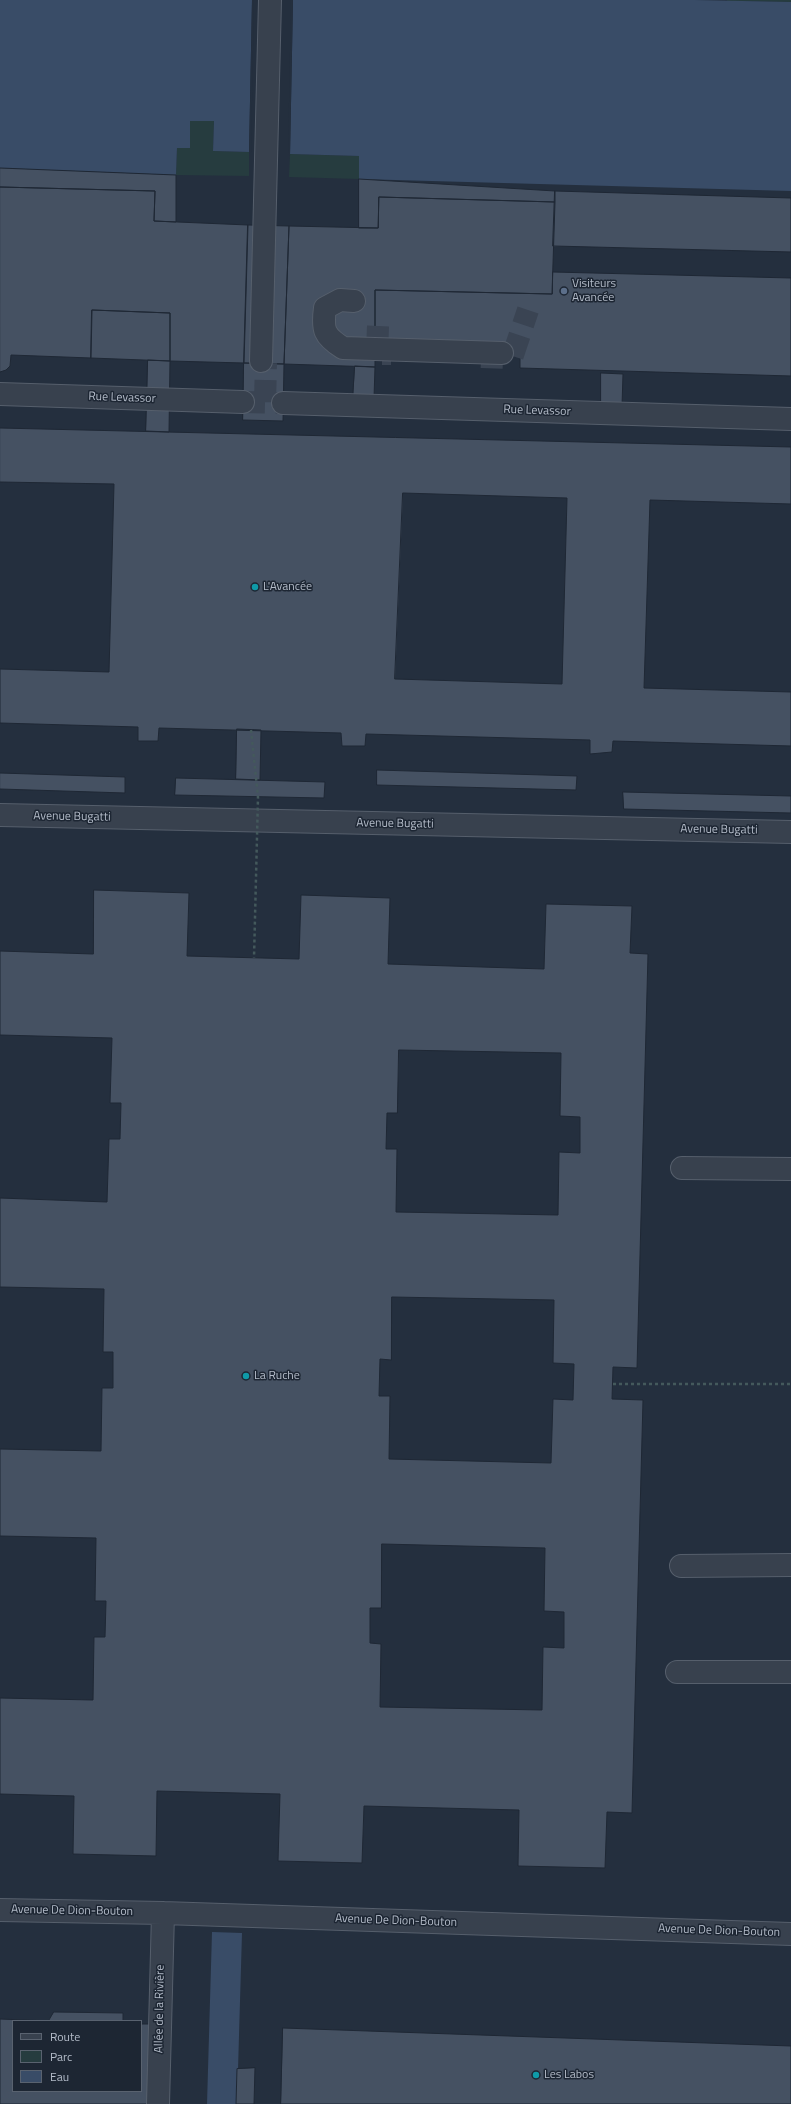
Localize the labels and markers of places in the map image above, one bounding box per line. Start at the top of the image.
place label: Visiteurs Avancée [572,277,616,305]
marker: Visiteurs Avancée [559,286,569,296]
place label: L'Avancée [263,580,312,594]
marker: L'Avancée [250,582,260,592]
place label: La Ruche [254,1369,300,1383]
marker: La Ruche [241,1371,251,1381]
place label: Les Labos [544,2068,594,2082]
marker: Les Labos [531,2070,541,2080]

